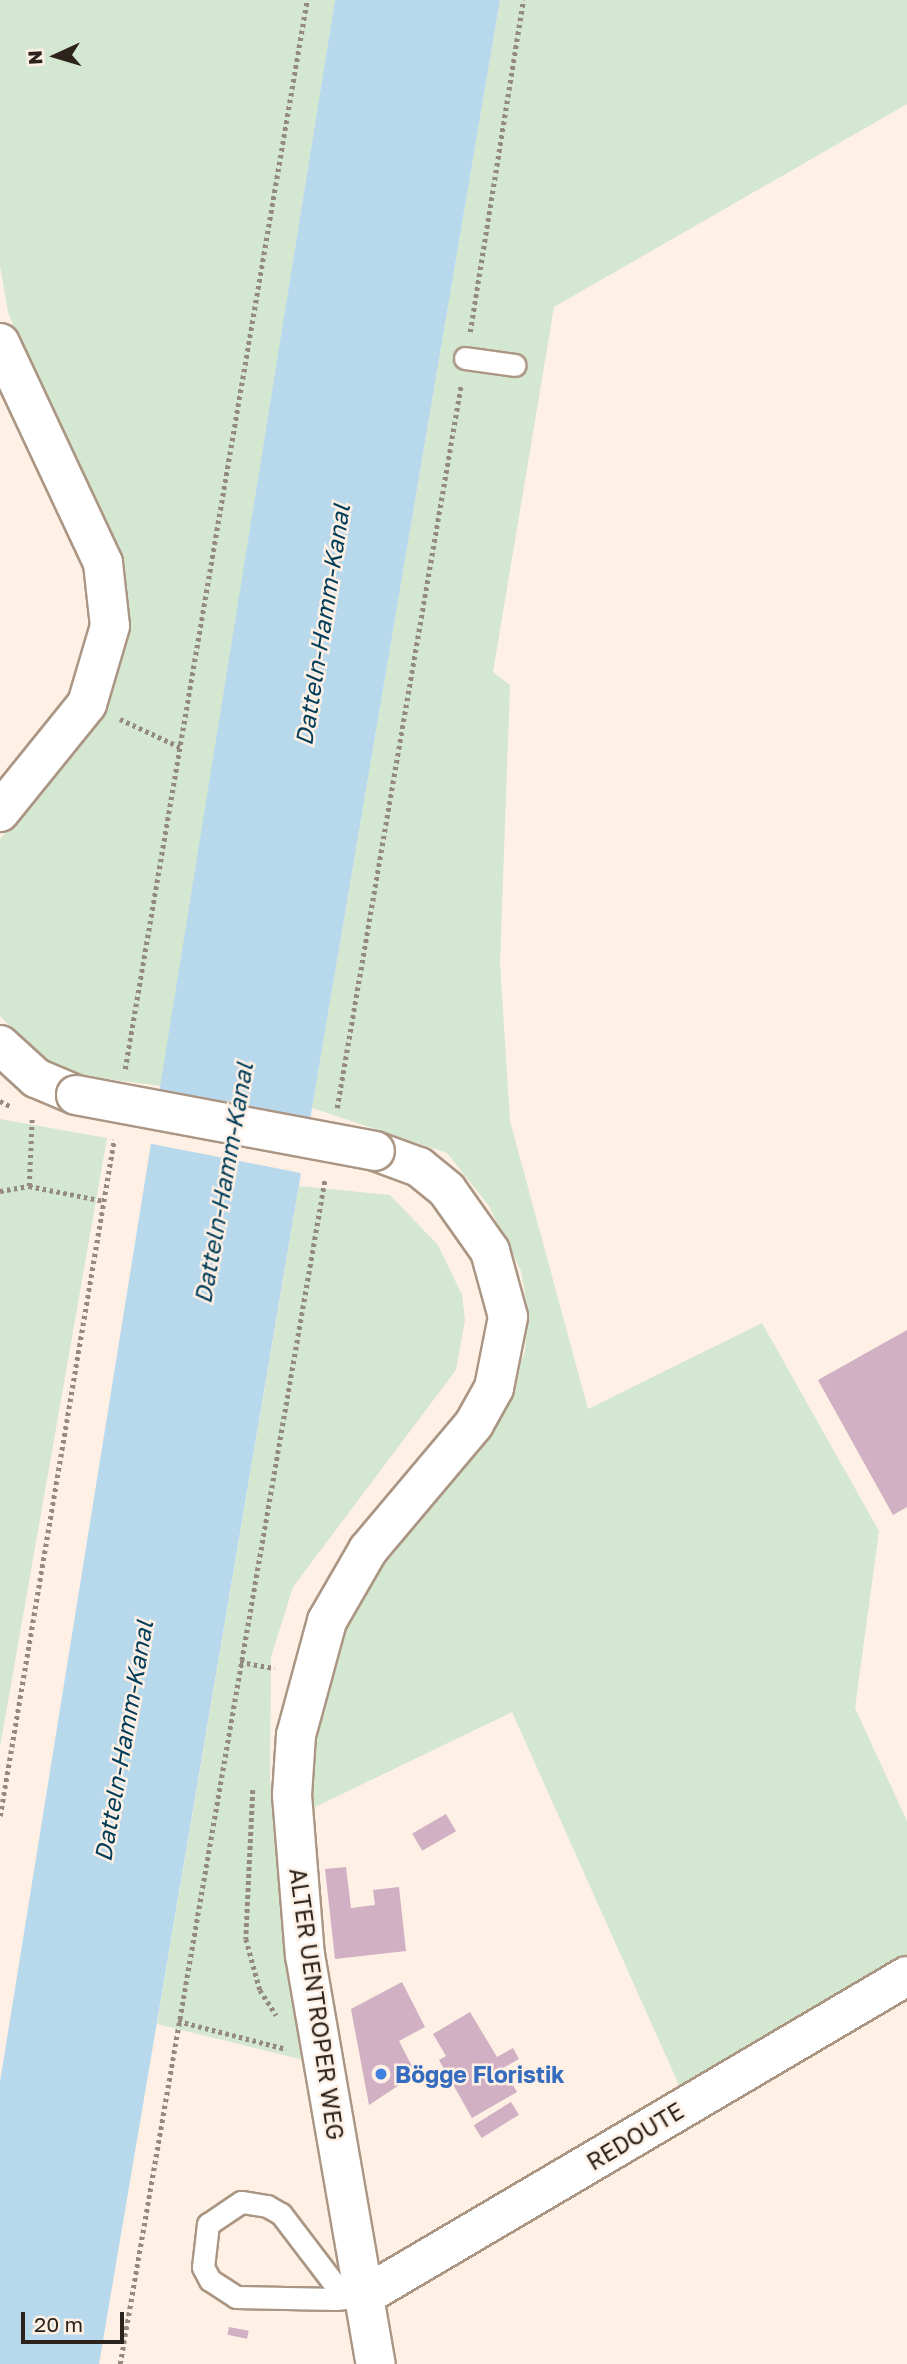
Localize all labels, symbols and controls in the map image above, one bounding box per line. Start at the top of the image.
north arrow [21,21,91,91]
text: N [23,49,47,66]
water label: Datteln-Hamm-Kanal [289,502,355,748]
water label: Datteln-Hamm-Kanal [188,1060,258,1306]
water label: Datteln-Hamm-Kanal [88,1618,158,1864]
street label: ALTER UENTROPER WEG [284,1866,350,2142]
place label: Bögge Floristik [395,2060,565,2088]
marker: Bögge Floristik [373,2066,389,2082]
street label: REDOUTE [582,2096,688,2176]
scale bar [24,2298,128,2342]
text: 20 m [34,2311,83,2337]

